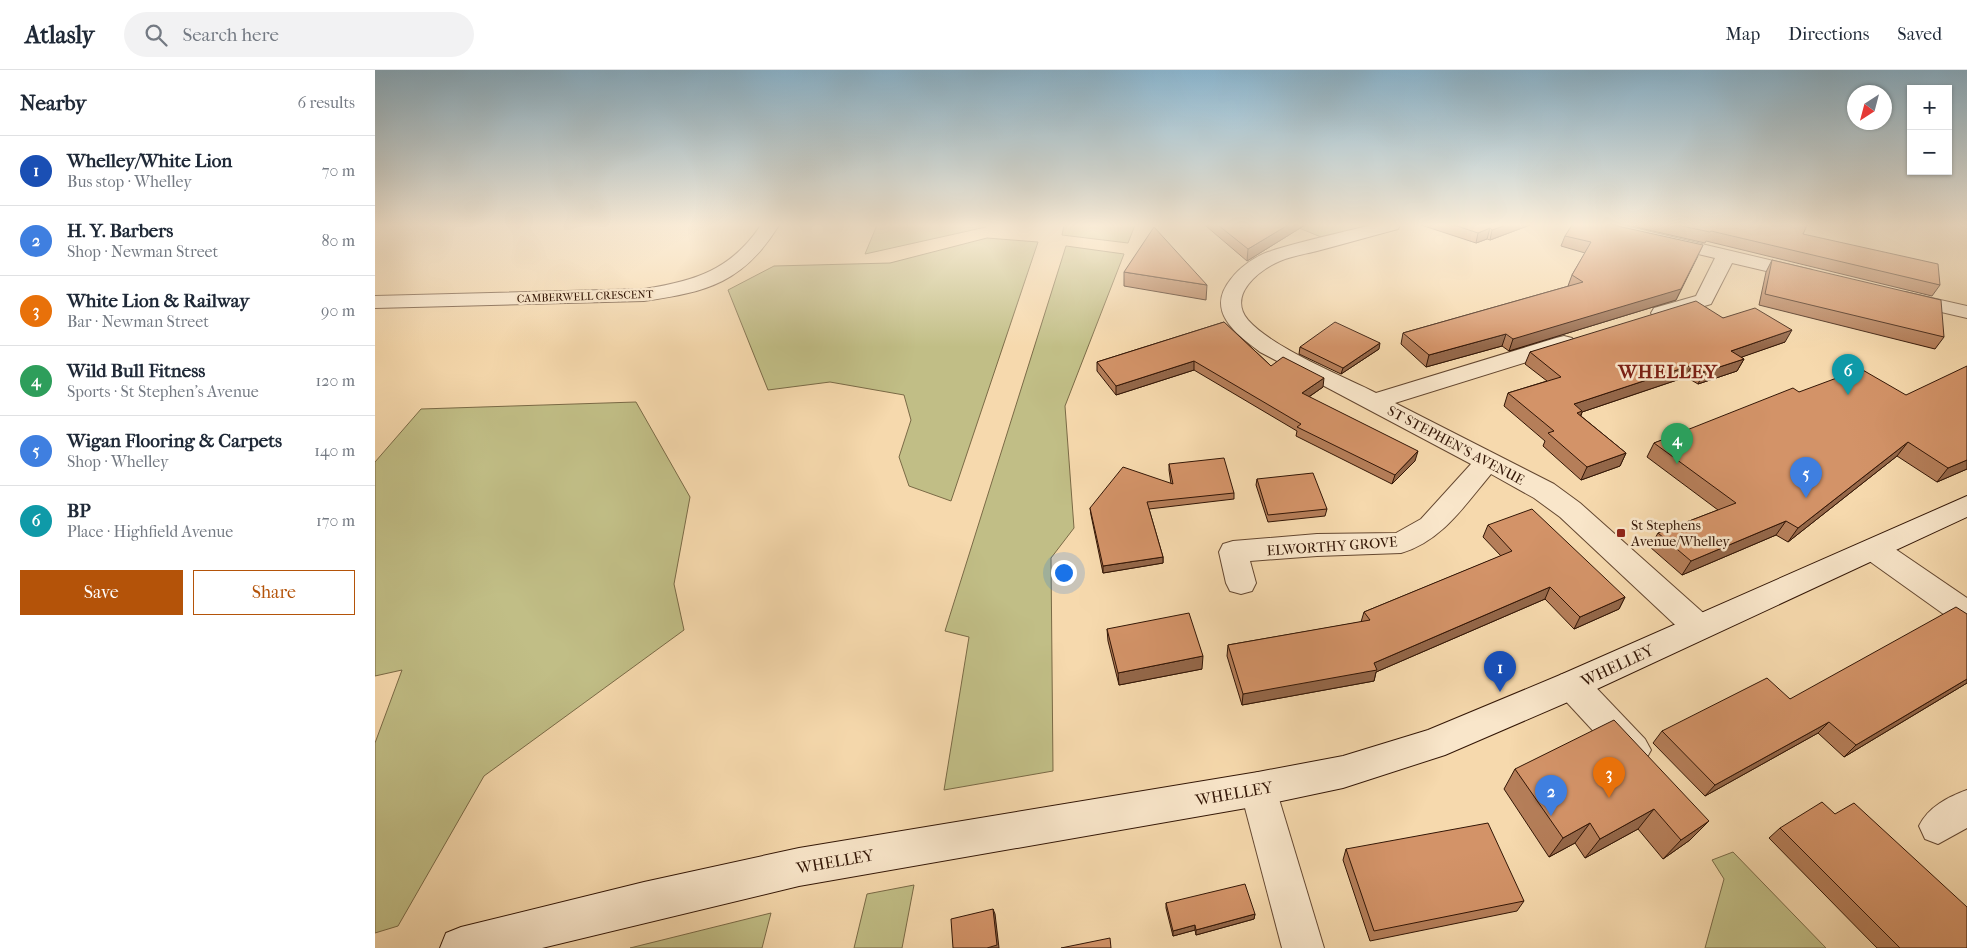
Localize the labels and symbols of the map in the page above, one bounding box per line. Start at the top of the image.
north arrow [1847,85,1892,130]
street label: CAMBERWELL CRESCENT [517,288,654,305]
pin: 6 [1832,354,1864,395]
district label: WHELLEY [1617,361,1718,383]
street label: ST STEPHEN'S AVENUE [1384,402,1528,489]
pin: 4 [1661,423,1693,464]
pin: 5 [1790,457,1822,498]
place label: St Stephens Avenue/Whelley [1630,517,1730,550]
marker: St Stephens Avenue/Whelley [1615,527,1627,539]
street label: ELWORTHY GROVE [1266,533,1399,560]
your location [1051,560,1077,586]
street label: WHELLEY [1577,640,1658,691]
pin: 1 [1484,651,1516,692]
pin: 3 [1593,757,1625,798]
pin: 2 [1535,775,1567,816]
street label: WHELLEY [1193,777,1275,810]
street label: WHELLEY [794,845,876,878]

